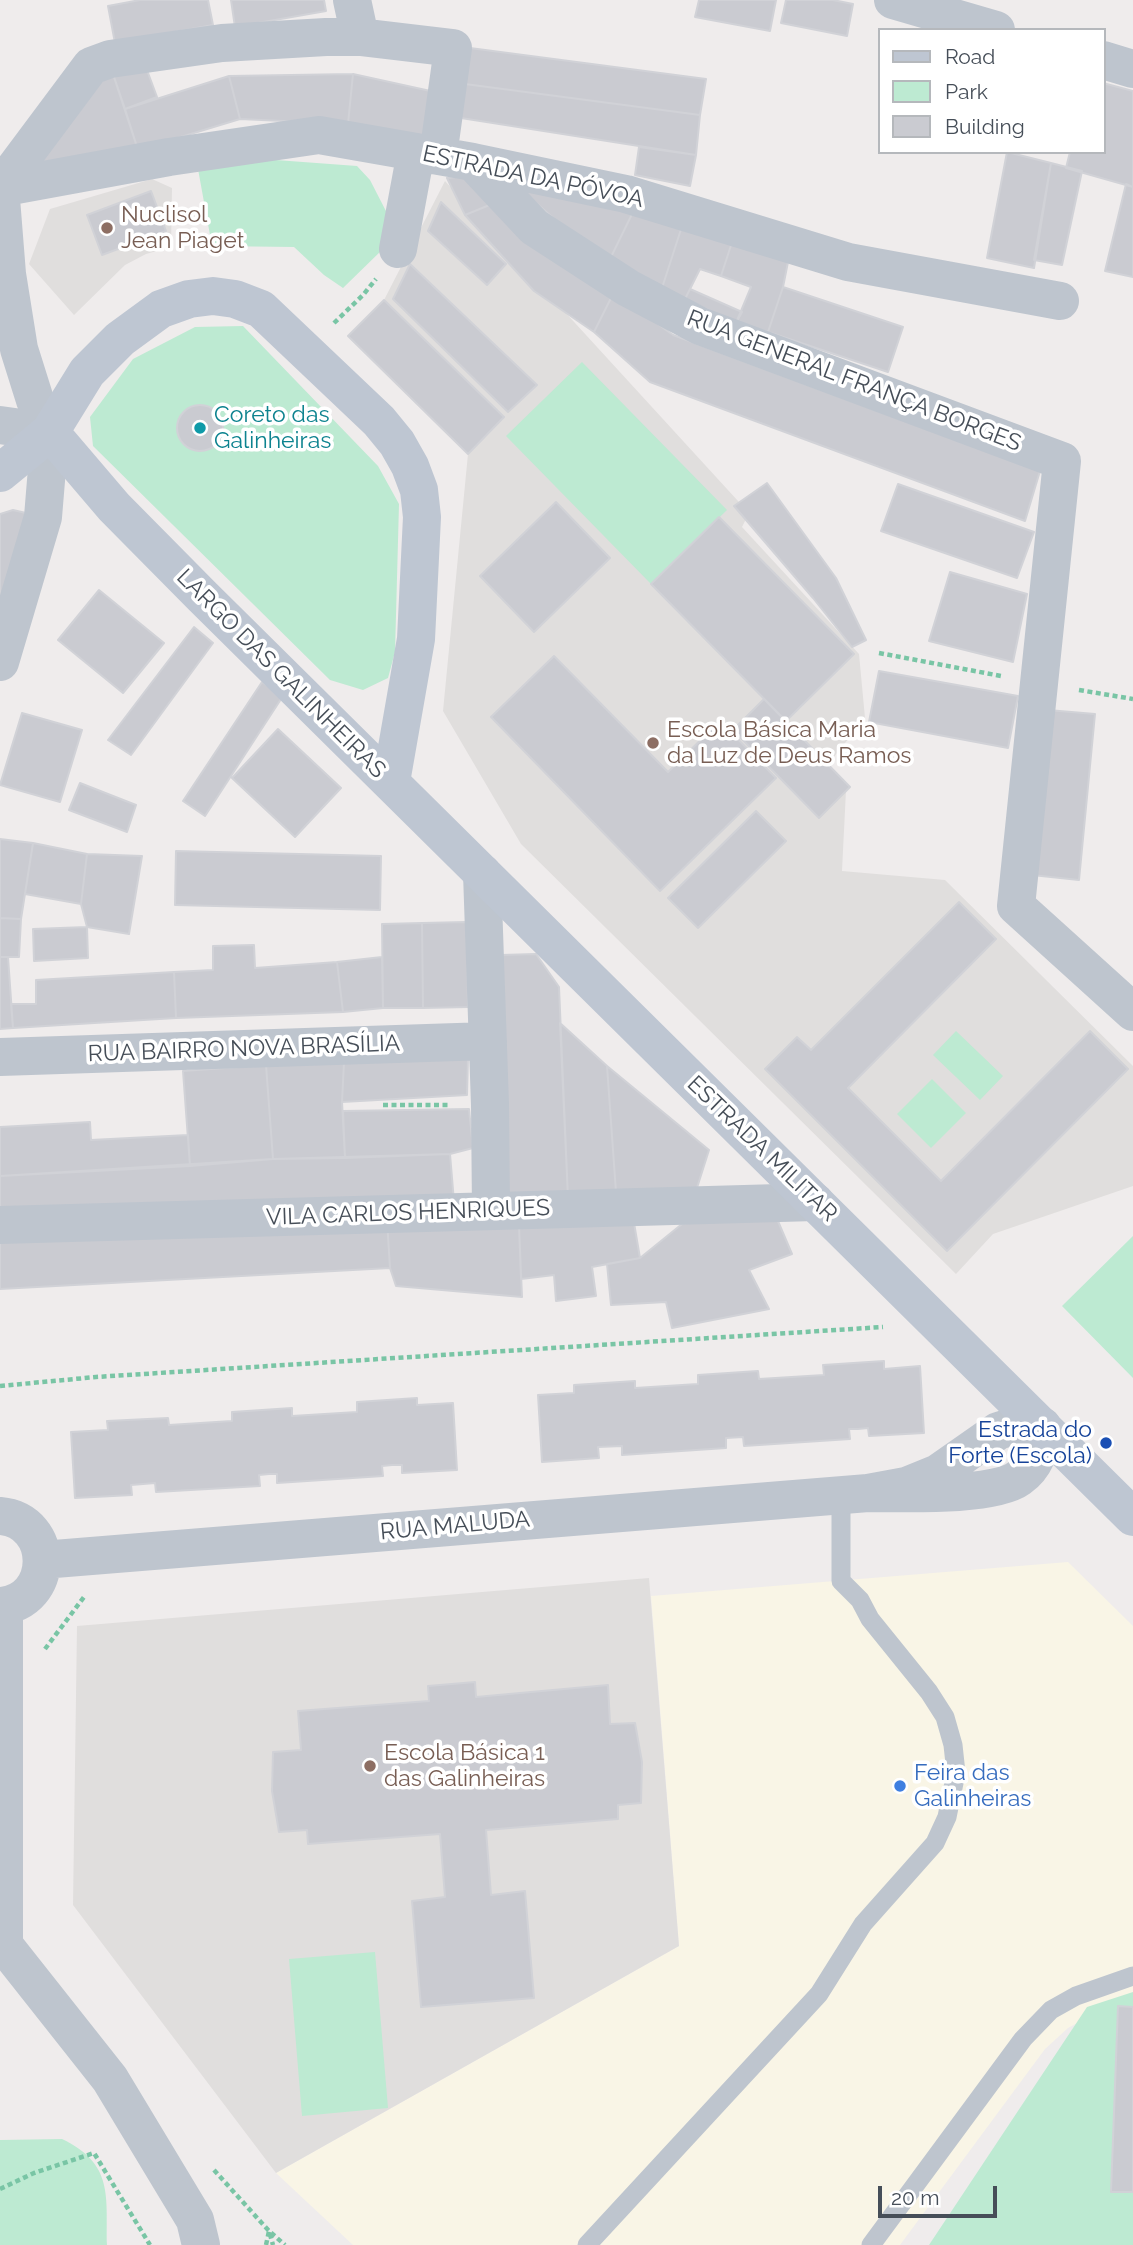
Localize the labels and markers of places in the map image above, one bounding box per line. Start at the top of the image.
place label: Nuclisol Jean Piaget [121,201,244,255]
marker: Nuclisol Jean Piaget [99,220,115,236]
place label: Coreto das Galinheiras [214,401,331,455]
marker: Coreto das Galinheiras [192,420,208,436]
place label: Escola Básica Maria da Luz de Deus Ramos [667,716,911,770]
marker: Escola Básica Maria da Luz de Deus Ramos [645,735,661,751]
place label: Estrada do Forte (Escola) [948,1416,1092,1470]
marker: Estrada do Forte (Escola) [1098,1435,1114,1451]
place label: Escola Básica 1 das Galinheiras [384,1739,545,1793]
marker: Escola Básica 1 das Galinheiras [362,1758,378,1774]
place label: Feira das Galinheiras [914,1759,1031,1813]
marker: Feira das Galinheiras [892,1778,908,1794]

